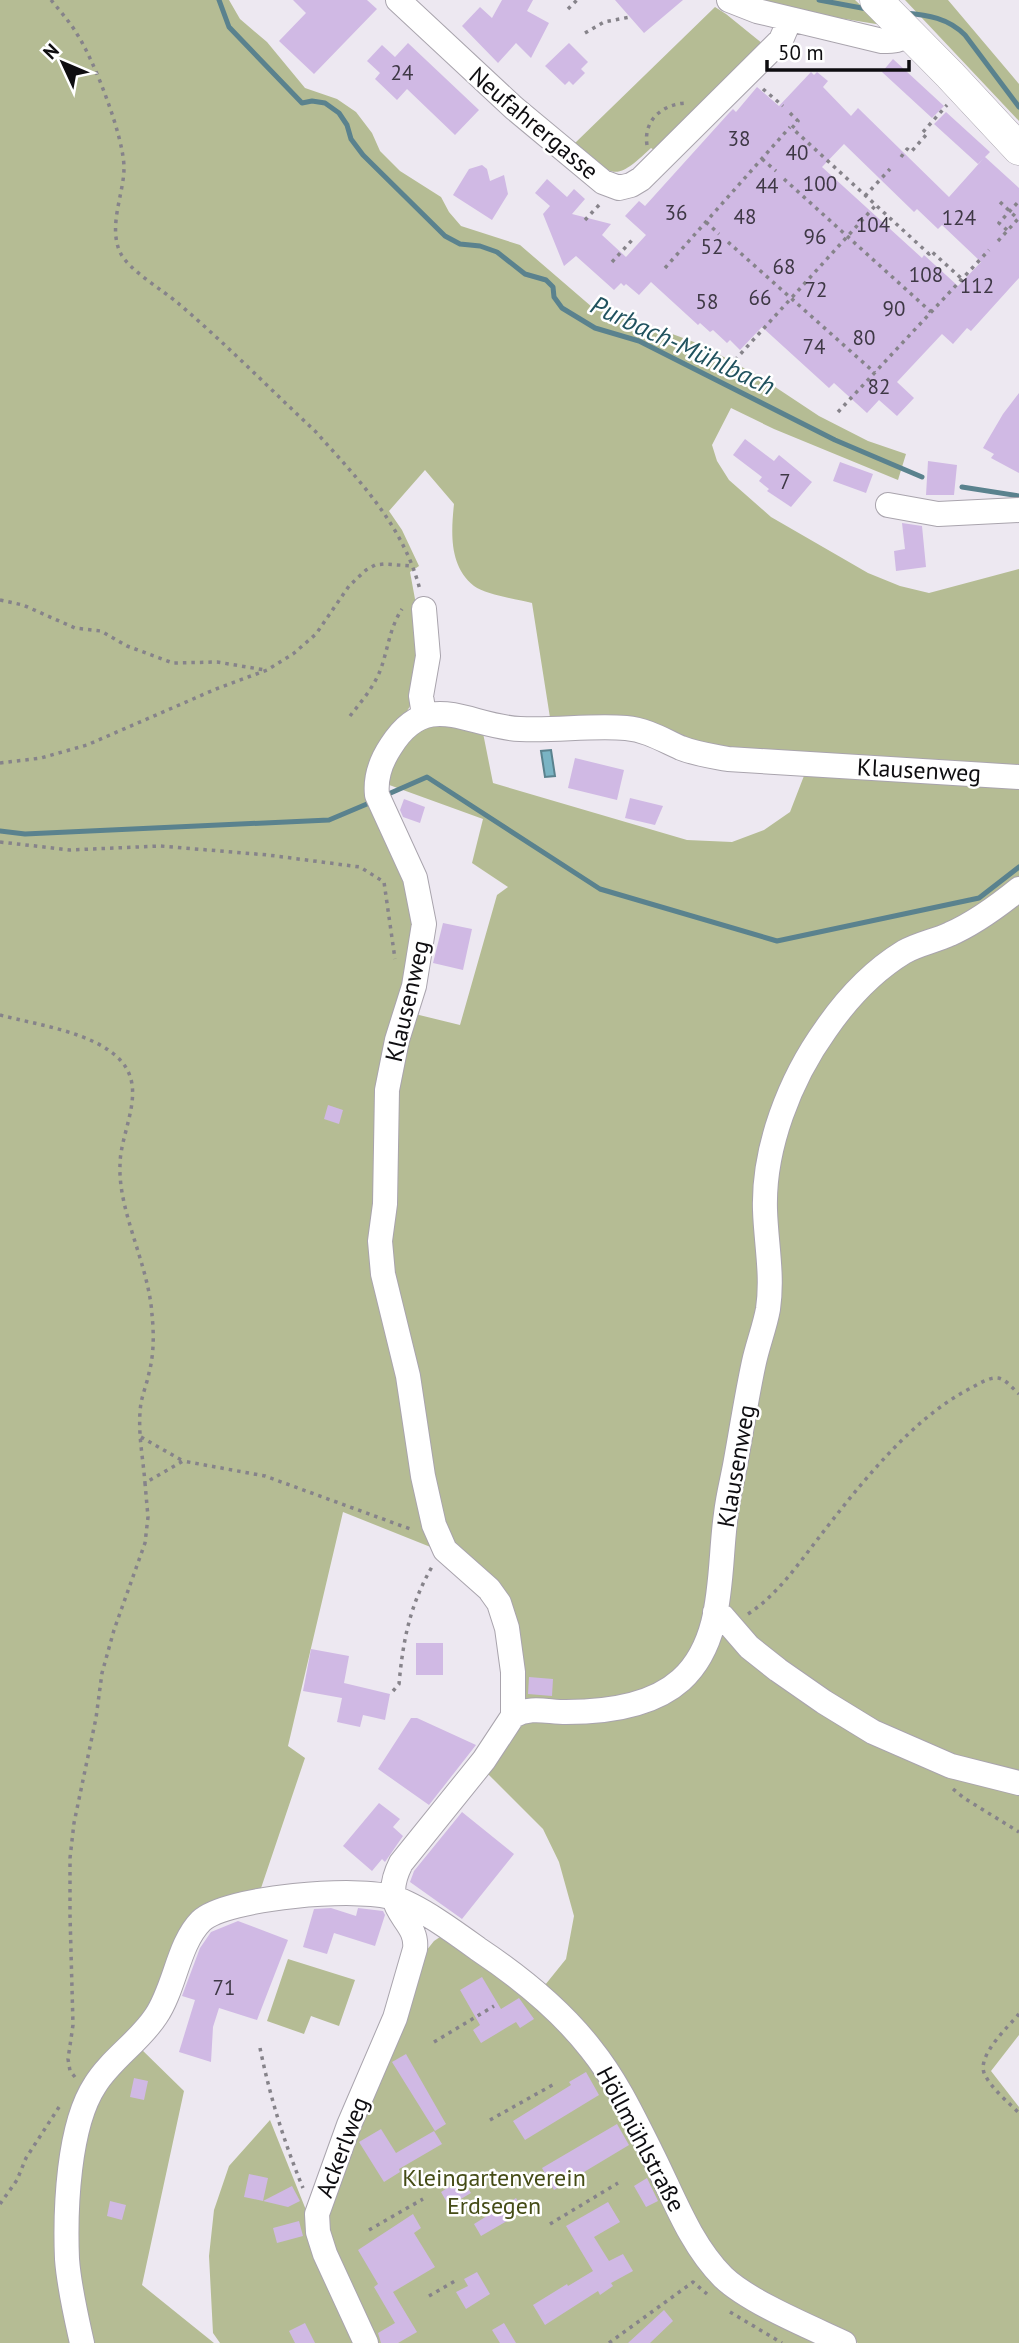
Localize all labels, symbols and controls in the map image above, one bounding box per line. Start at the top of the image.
north arrow [28,28,98,98]
scale bar [767,28,909,72]
text: N [38,38,64,64]
text: 50 m [778,39,824,66]
house number: 24 [391,59,413,86]
street label: Neufahrergasse [463,60,605,186]
house number: 38 [728,125,750,152]
house number: 40 [786,139,808,166]
house number: 100 [803,170,837,197]
house number: 44 [756,172,778,199]
house number: 36 [665,199,687,226]
house number: 48 [734,203,756,230]
house number: 124 [942,204,976,231]
house number: 104 [856,211,890,238]
house number: 96 [804,223,826,250]
house number: 52 [701,233,723,260]
house number: 68 [773,253,795,280]
house number: 108 [909,261,943,288]
house number: 112 [960,272,994,299]
house number: 72 [805,276,827,303]
house number: 66 [749,284,771,311]
water label: Purbach-Mühlbach [585,288,781,402]
house number: 58 [696,288,718,315]
house number: 90 [883,295,905,322]
house number: 80 [853,324,875,351]
house number: 74 [803,333,825,360]
house number: 82 [868,373,890,400]
house number: 7 [779,468,791,495]
street label: Klausenweg [856,751,982,789]
street label: Klausenweg [378,937,436,1065]
street label: Klausenweg [710,1402,762,1530]
house number: 71 [213,1974,235,2001]
street label: Höllmühlstraße [590,2061,692,2217]
street label: Ackerlweg [309,2092,375,2202]
park label: Kleingartenverein Erdsegen [402,2162,586,2221]

